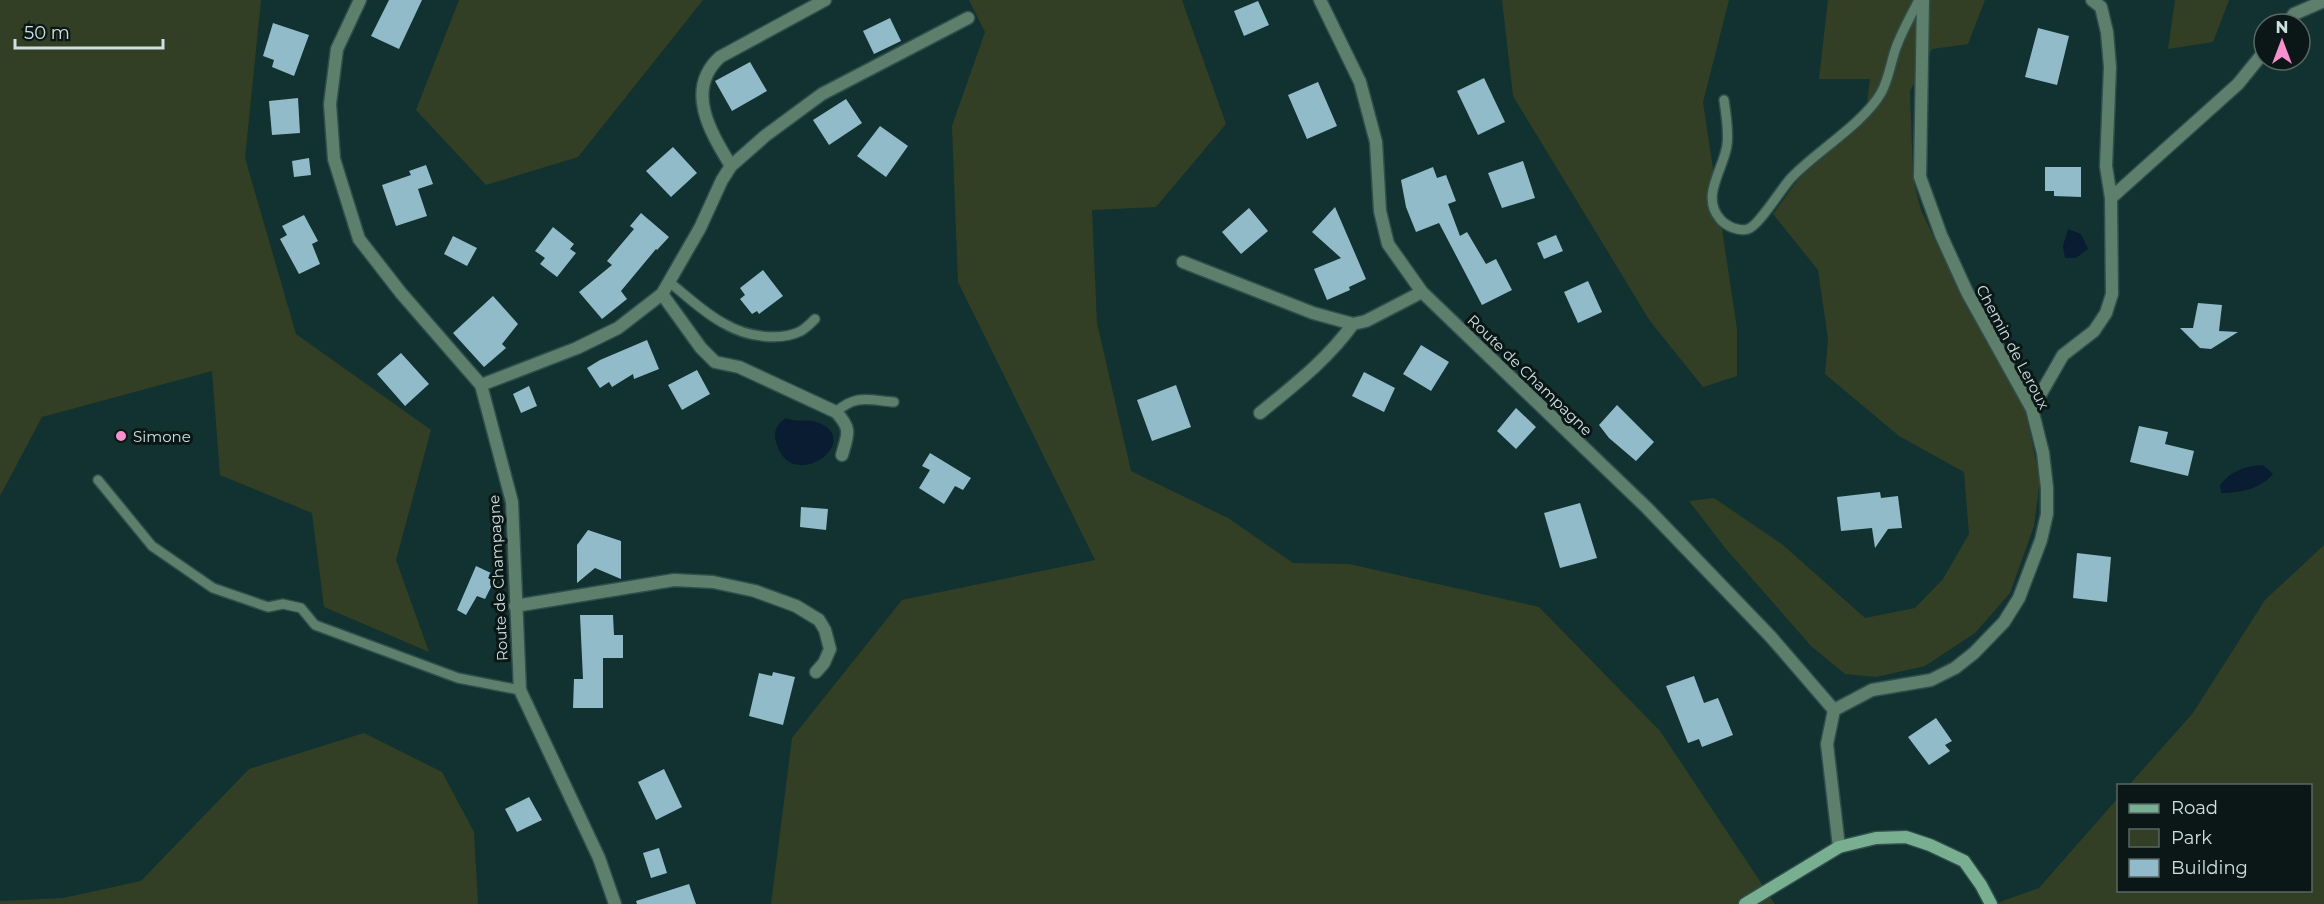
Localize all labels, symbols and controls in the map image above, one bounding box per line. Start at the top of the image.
scale bar [15,12,164,50]
north arrow [2252,12,2312,72]
text: N [2276,18,2288,37]
text: 50 m [24,22,70,44]
street label: Chemin de Leroux [1972,282,2054,412]
street label: Route de Champagne [1464,310,1596,440]
place label: Simone [133,427,191,446]
marker: Simone [114,429,128,443]
street label: Route de Champagne [484,494,512,662]
legend [2117,784,2312,892]
text: Road [2171,797,2218,819]
text: Park [2171,827,2212,849]
text: Building [2171,857,2248,879]

